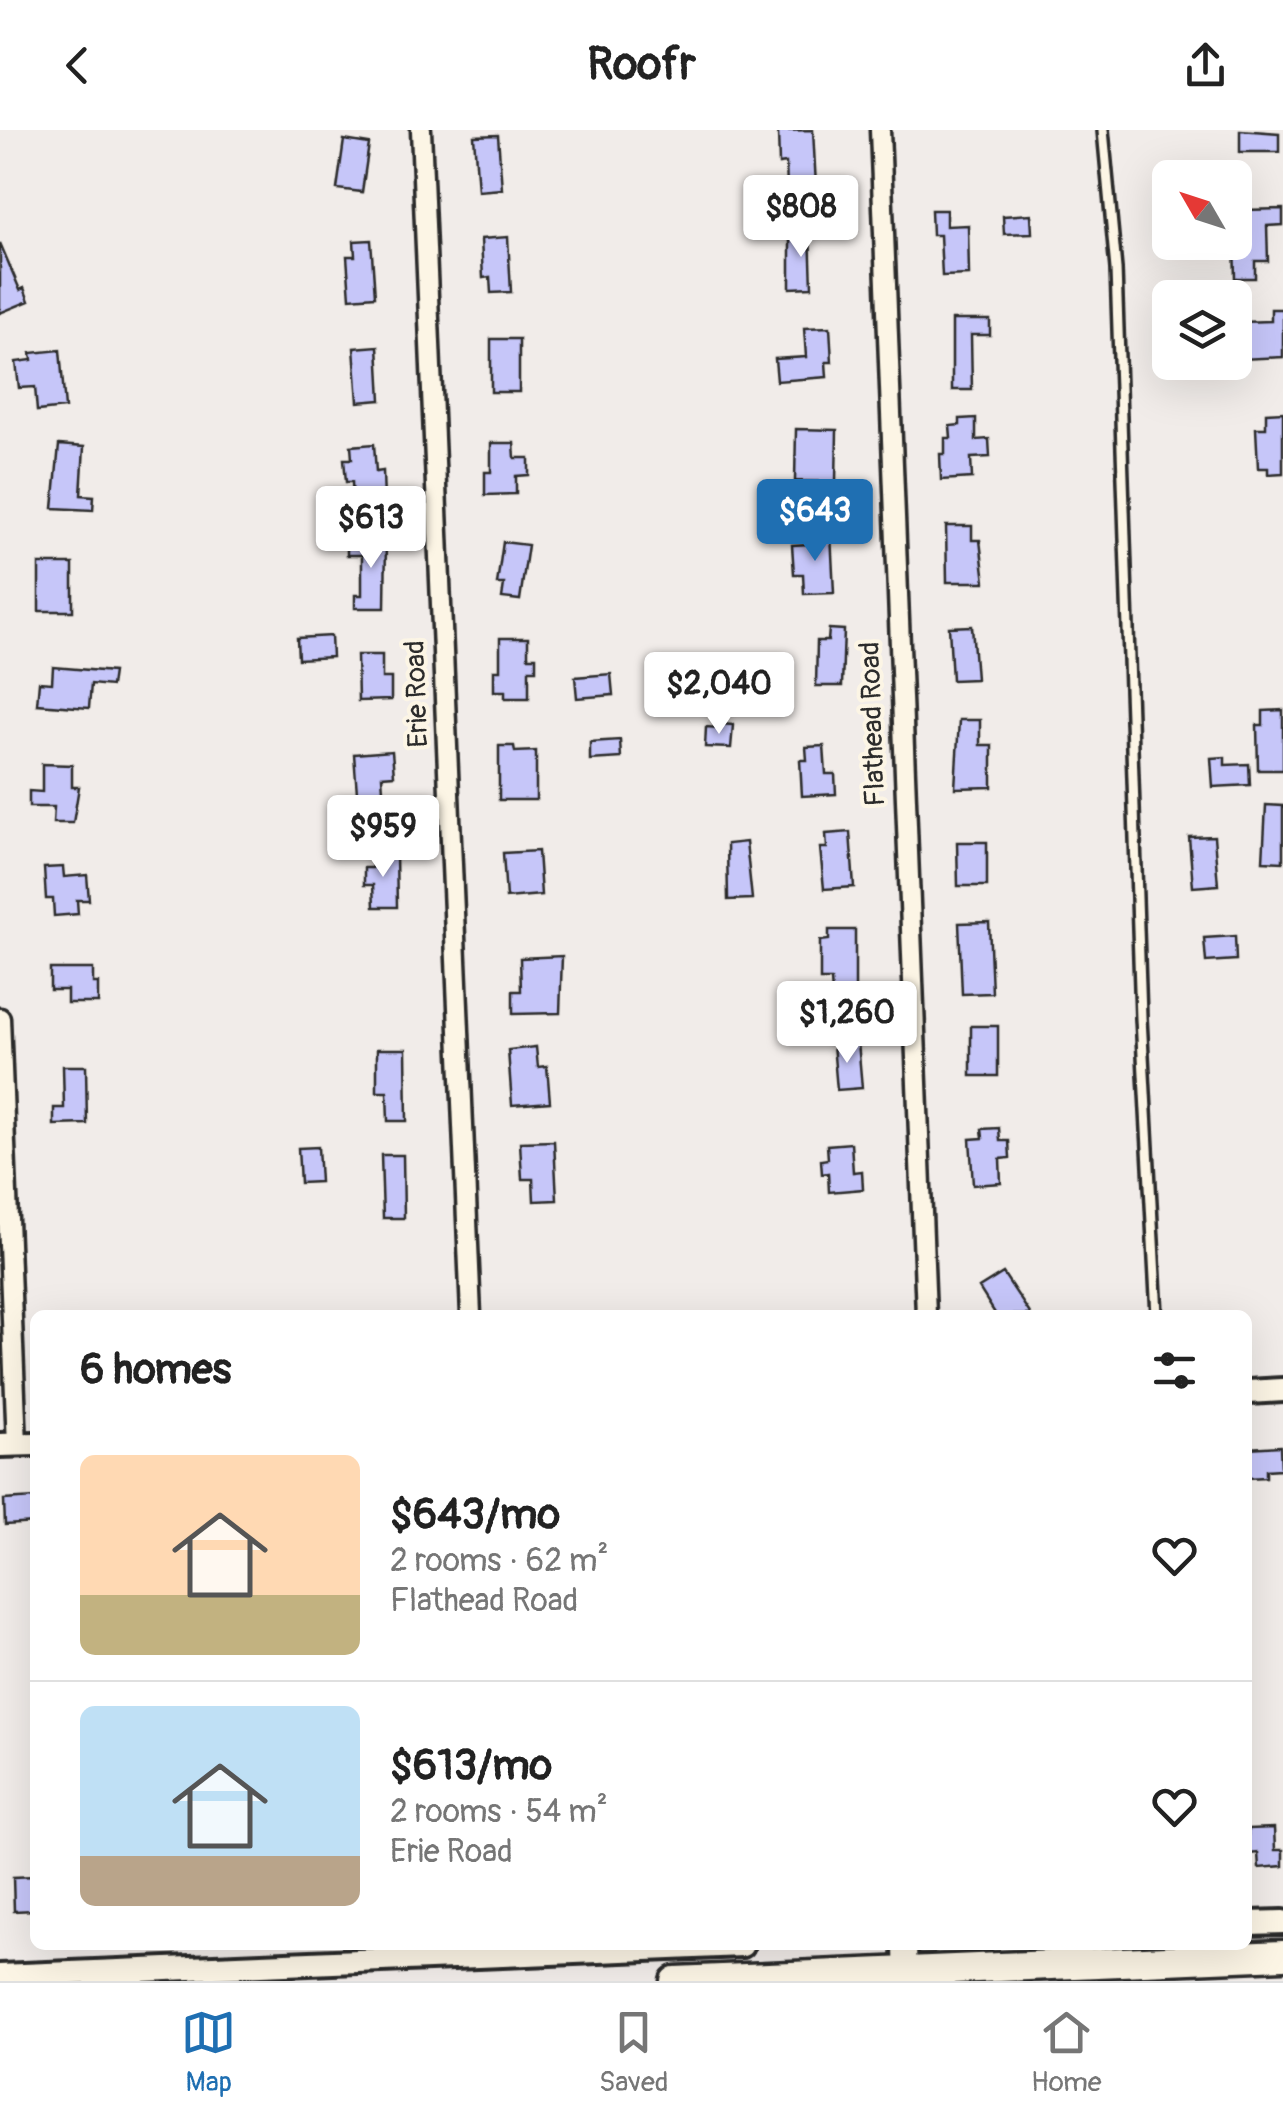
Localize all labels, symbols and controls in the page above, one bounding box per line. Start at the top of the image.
text: Roofr [587,37,696,93]
icon: back [50,38,105,93]
icon: share [1178,38,1233,93]
north arrow [1152,160,1252,260]
map controls [1152,160,1252,380]
pin: $808 [742,175,860,260]
text: $808 [765,187,837,227]
button: layers [1152,280,1252,380]
pin: $643 [756,479,874,564]
pin: $613 [312,486,430,571]
text: $643 [779,491,851,531]
text: $613 [338,498,404,538]
street label: Erie Road [398,640,436,748]
street label: Flathead Road [853,641,893,807]
pin: $2,040 [638,652,800,737]
text: $2,040 [666,664,772,704]
pin: $959 [324,795,442,880]
text: $959 [349,807,417,847]
pin: $1,260 [766,981,928,1066]
text: $1,260 [799,993,895,1033]
icon: filters [1147,1343,1202,1398]
text: 6 homes [80,1344,231,1396]
text: $643/mo [390,1489,560,1541]
icon: home [160,1495,280,1615]
icon: heart [1147,1528,1202,1583]
text: 2 rooms · 62 m² [390,1541,608,1581]
text: Flathead Road [390,1581,578,1621]
text: $613/mo [390,1740,552,1792]
icon: home [160,1746,280,1866]
icon: heart [1147,1779,1202,1834]
text: 2 rooms · 54 m² [390,1792,608,1832]
text: Erie Road [390,1832,513,1872]
tab: Map [181,2005,236,2100]
tab: Saved [599,2005,668,2100]
tab: Home [1031,2005,1102,2100]

